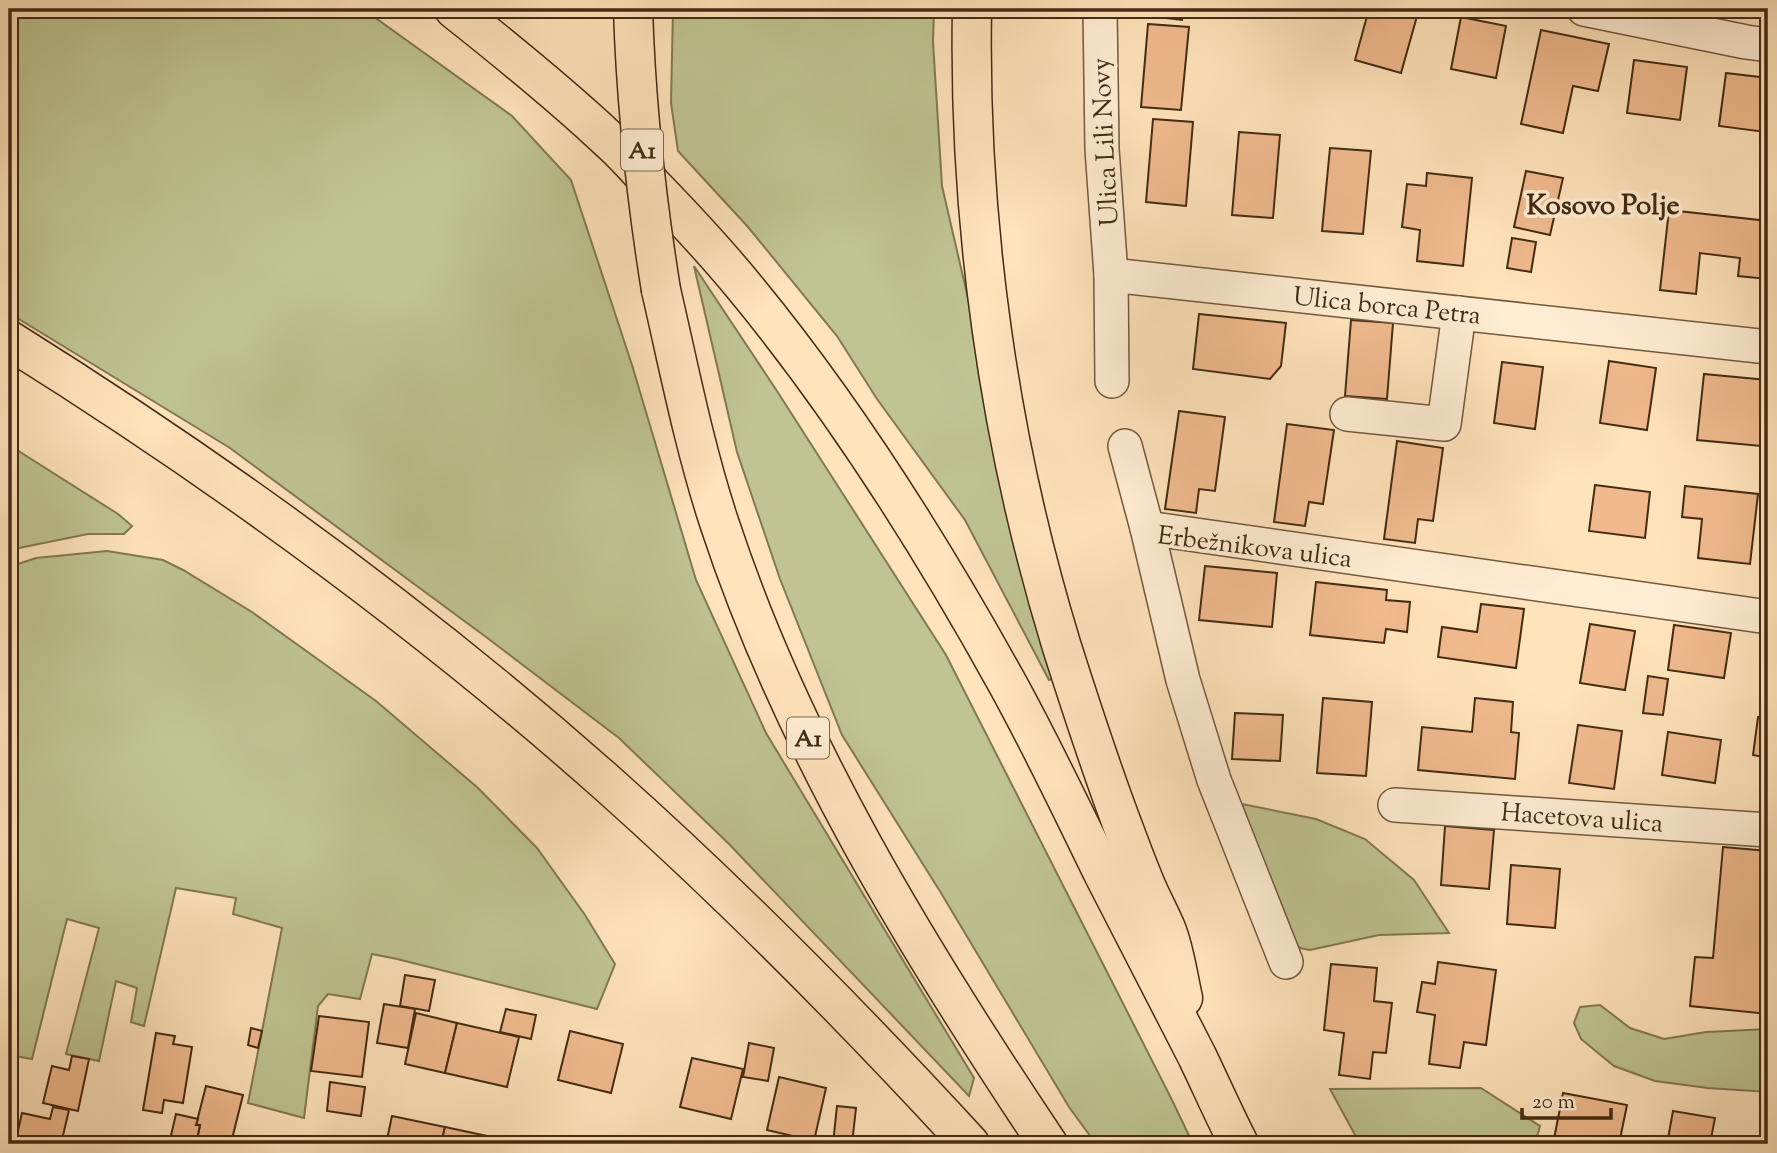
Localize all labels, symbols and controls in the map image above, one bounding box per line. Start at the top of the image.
street label: Ulica Lili Novy [1084,57,1129,227]
road number: A1 [621,130,663,170]
district label: Kosovo Polje [1526,187,1680,227]
street label: Ulica borca Petra [1291,279,1482,336]
street label: Erbežnikova ulica [1155,518,1354,579]
road number: A1 [787,718,829,758]
street label: Hacetova ulica [1499,795,1664,844]
scale bar [1522,1076,1611,1120]
text: 20 m [1532,1088,1575,1118]

